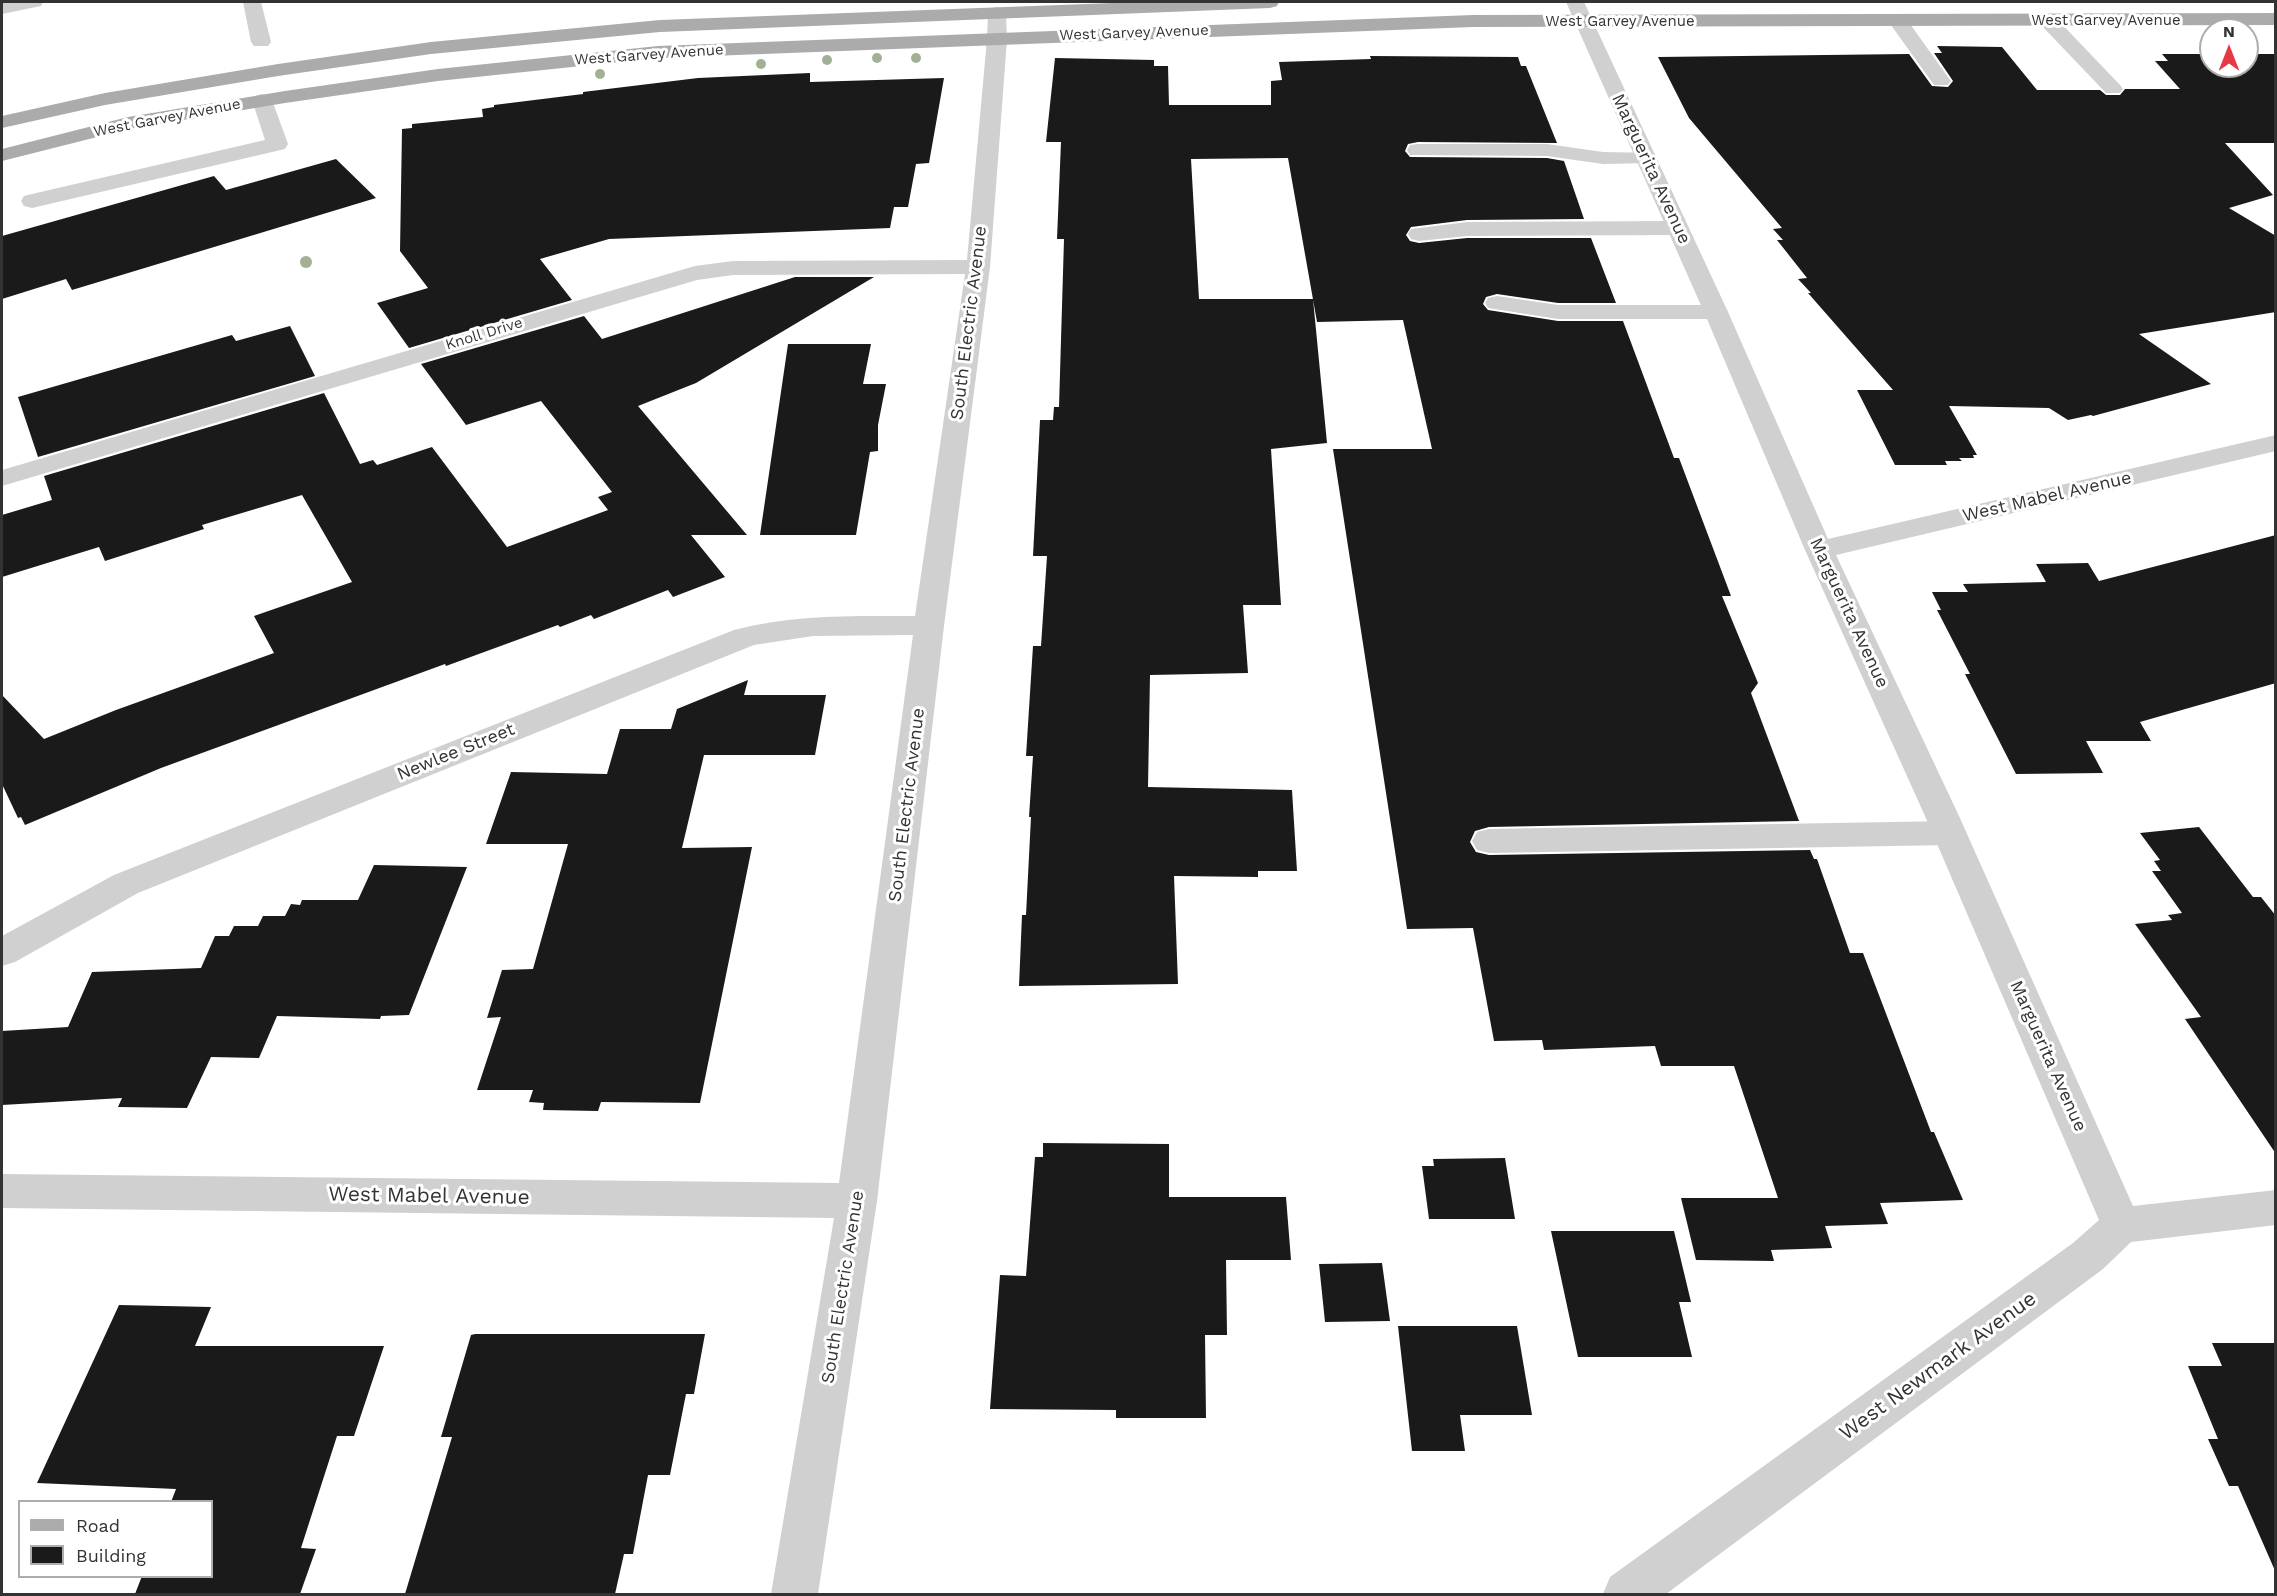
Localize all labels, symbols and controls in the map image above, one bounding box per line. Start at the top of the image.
street label: West Garvey Avenue [2031,12,2181,30]
street label: West Garvey Avenue [1545,13,1695,31]
north arrow [2199,18,2259,78]
street label: West Garvey Avenue [1059,21,1209,45]
text: N [2223,22,2235,41]
street label: West Garvey Avenue [574,41,724,69]
street label: Marguerita Avenue [1607,91,1695,247]
street label: West Garvey Avenue [92,95,242,141]
street label: South Electric Avenue [946,225,992,421]
street label: Knoll Drive [443,314,525,354]
street label: West Mabel Avenue [1960,467,2134,527]
street label: Marguerita Avenue [1805,535,1893,691]
street label: South Electric Avenue [884,707,930,903]
street label: Newlee Street [394,719,518,785]
street label: Marguerita Avenue [2005,977,2091,1135]
street label: West Mabel Avenue [328,1182,530,1210]
street label: South Electric Avenue [817,1189,869,1385]
street label: West Newmark Avenue [1835,1286,2041,1446]
legend [18,1500,213,1578]
text: Road [76,1515,120,1536]
text: Building [76,1545,146,1566]

